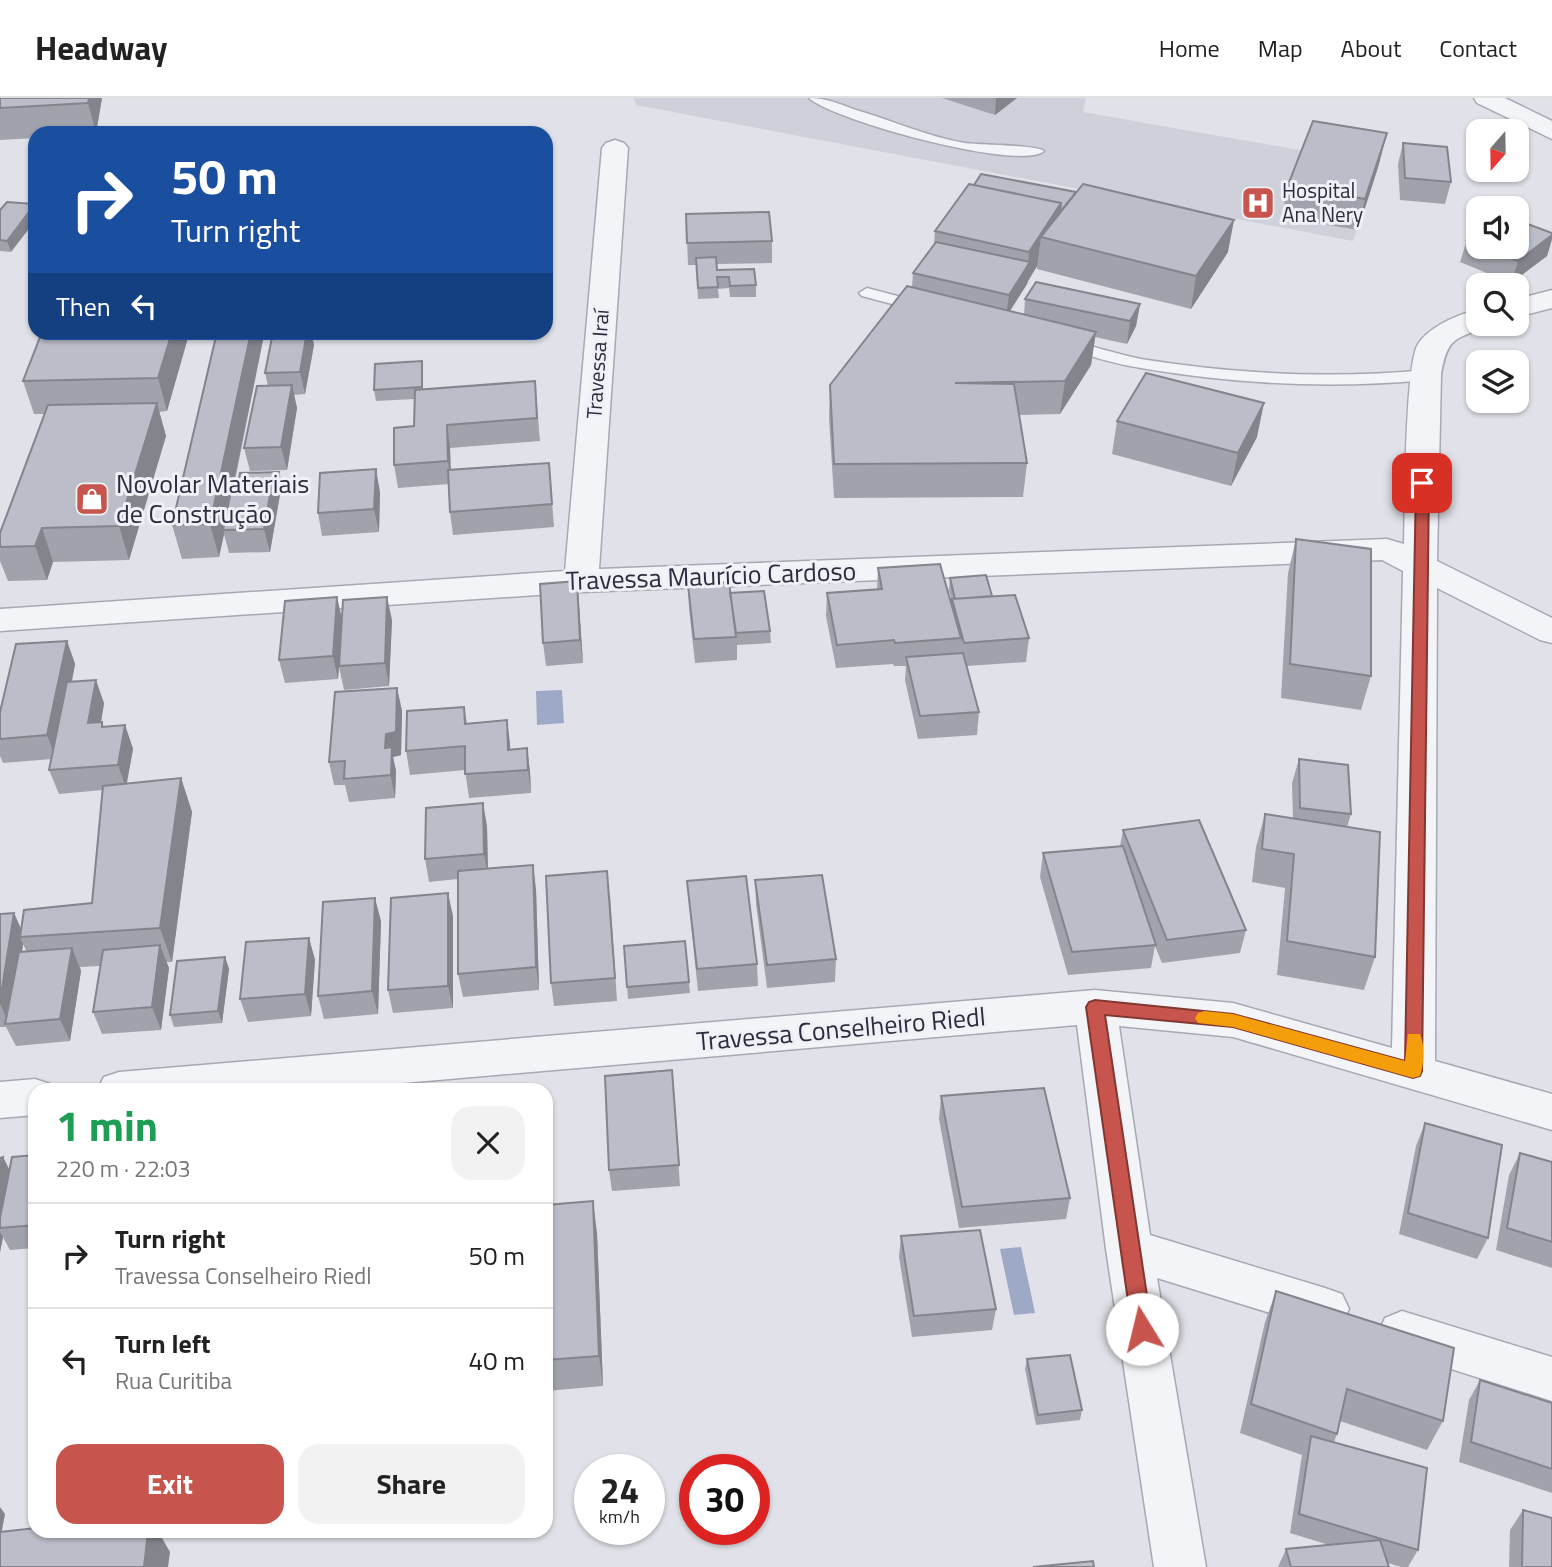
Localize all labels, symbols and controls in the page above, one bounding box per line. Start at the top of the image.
text: Headway [35,23,168,73]
text: Home [1159,30,1220,66]
text: Map [1258,30,1303,66]
text: About [1341,30,1401,66]
text: Contact [1439,30,1517,66]
north arrow [1466,119,1530,182]
map controls [1466,119,1529,413]
text: 50 m [171,138,278,213]
icon: right [56,154,147,245]
place label: Hospital Ana Nery [1282,174,1363,230]
hospital icon: Hospital Ana Nery [1239,184,1277,222]
button: sound [1466,196,1529,259]
text: Turn right [171,206,300,254]
button: search [1466,273,1529,336]
text: Then [56,287,111,326]
icon: left [125,287,163,325]
street label: Travessa Iraí [577,307,617,420]
button: layers [1466,350,1529,413]
pin [1392,453,1452,513]
place label: Novolar Materiais de Construção [116,464,309,533]
icon: arrive [1403,464,1441,502]
shop icon: Novolar Materiais de Construção [73,480,111,518]
street label: Travessa Maurício Cardoso [565,551,857,600]
street label: Travessa Conselheiro Riedl [695,996,987,1061]
text: 1 min [56,1093,158,1157]
button: close [451,1106,525,1180]
text: 220 m · 22:03 [56,1151,191,1186]
text: Turn right [115,1219,226,1258]
text: 50 m [468,1236,525,1275]
icon: right [56,1237,94,1275]
text: Travessa Conselheiro Riedl [115,1258,372,1293]
position arrow [1105,1292,1179,1366]
text: Turn left [115,1324,210,1363]
text: 40 m [468,1341,525,1380]
icon: left [56,1342,94,1380]
text: Rua Curitiba [115,1363,232,1398]
button: Exit [56,1444,284,1524]
button: Share [298,1444,525,1524]
speed limit sign: 30 [679,1454,770,1545]
text: 24 [600,1463,639,1517]
text: km/h [599,1503,640,1530]

